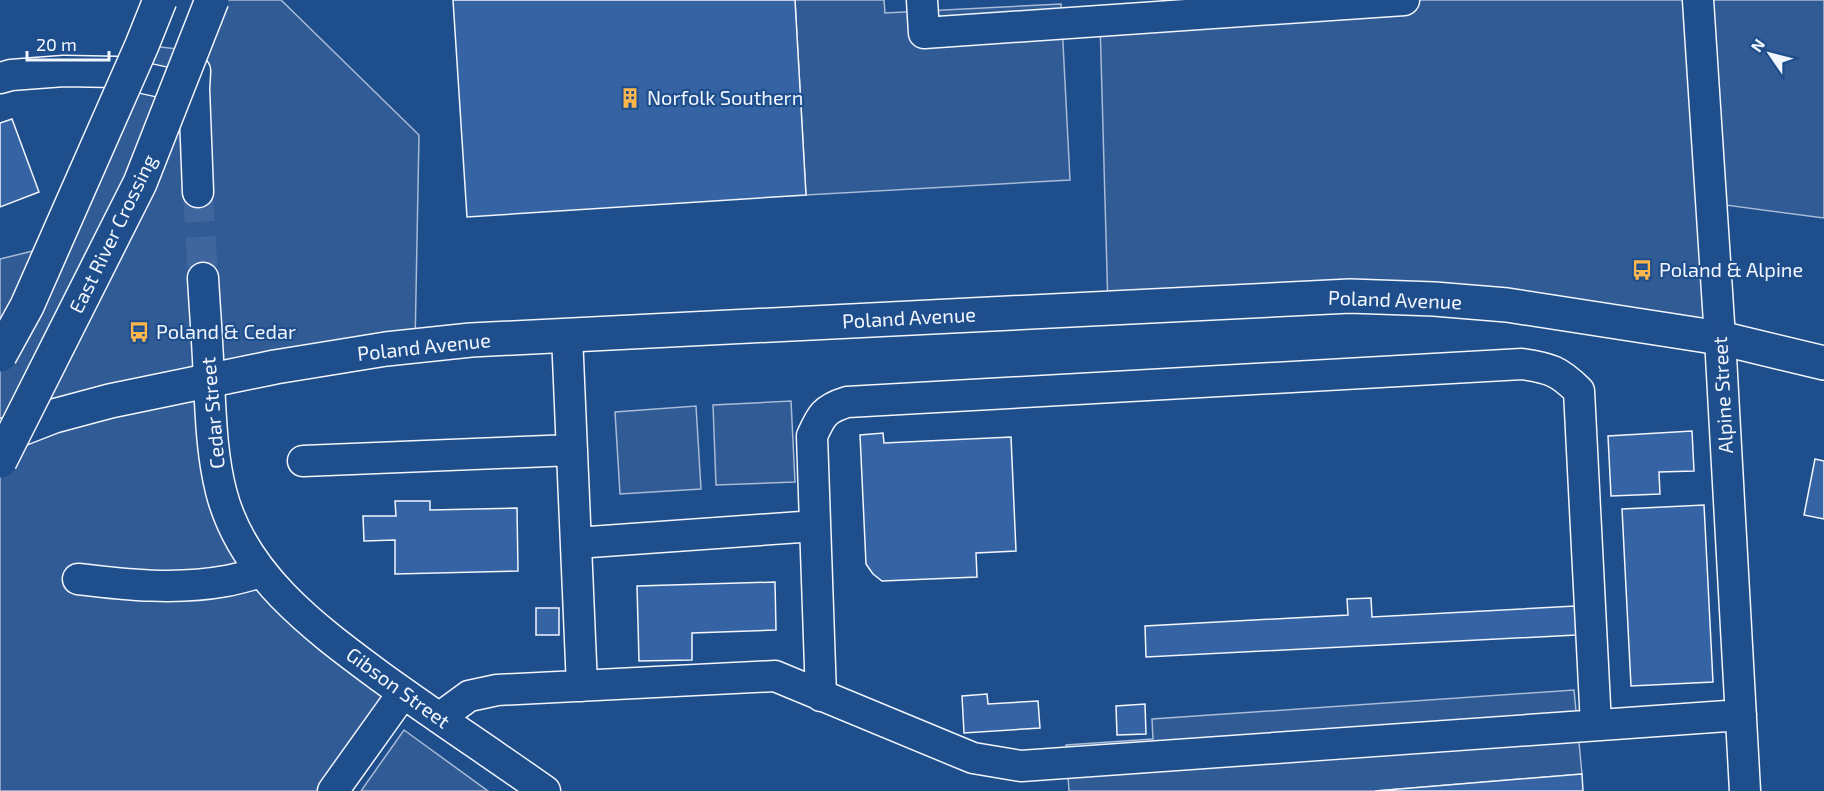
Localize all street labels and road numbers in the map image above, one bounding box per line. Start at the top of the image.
street label: East River Crossing [63,150,161,317]
street label: Poland Avenue [1328,285,1462,313]
street label: Poland Avenue [841,302,977,332]
street label: Poland Avenue [356,327,492,365]
street label: Alpine Street [1707,335,1737,454]
street label: Cedar Street [195,356,229,470]
street label: Gibson Street [342,642,455,733]

